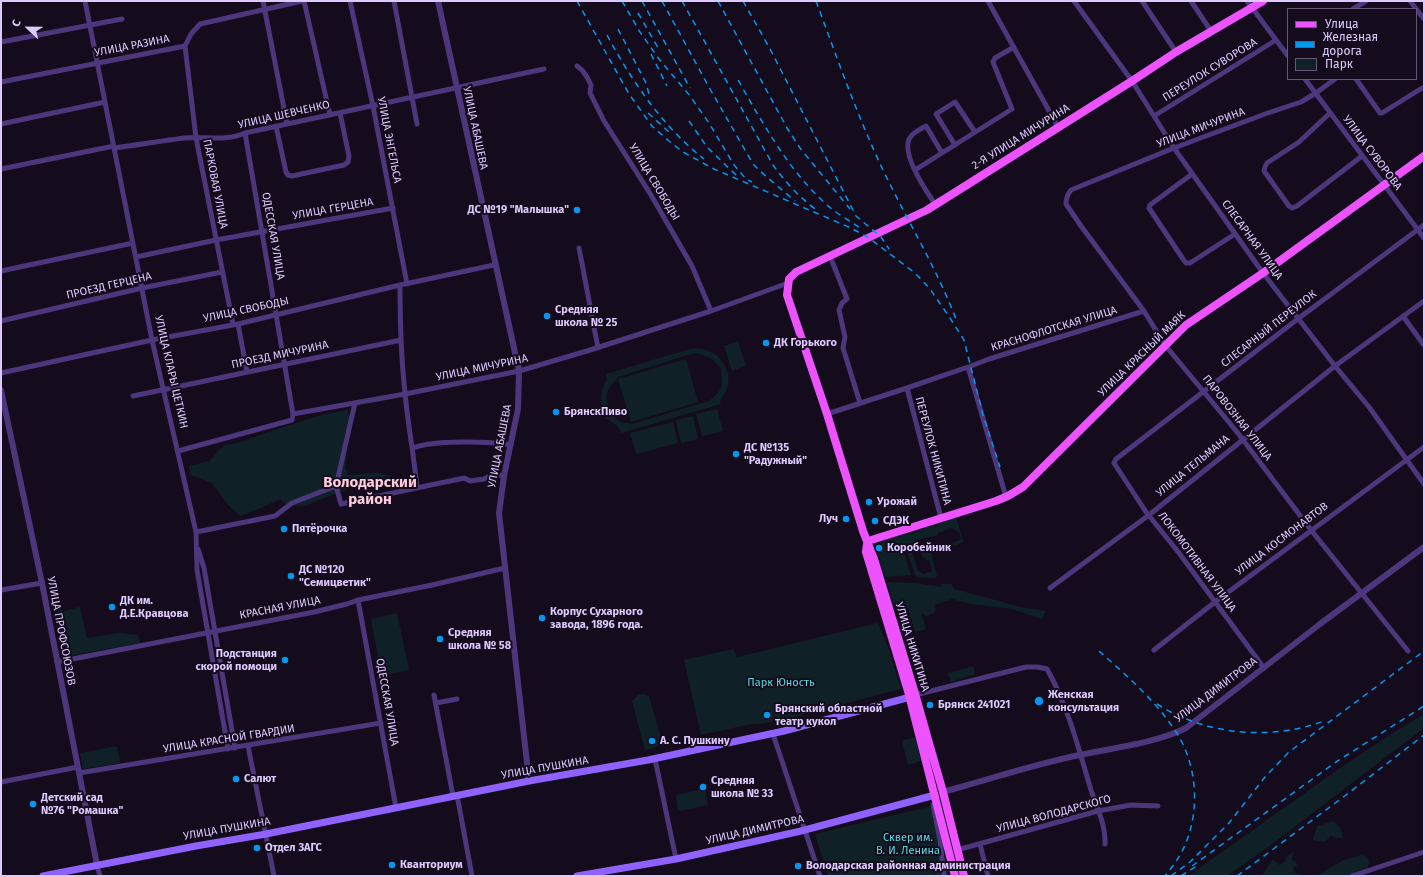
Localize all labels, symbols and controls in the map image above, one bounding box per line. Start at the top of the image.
north arrow [8,8,48,48]
legend [1287,8,1417,80]
text: Улица [1325,17,1359,31]
text: С [9,18,24,29]
text: Железная дорога [1323,30,1378,58]
street label: УЛИЦА РАЗИНА [93,32,171,60]
street label: ПЕРЕУЛОК СУВОРОВА [1160,36,1260,104]
text: Парк [1325,57,1353,71]
street label: УЛИЦА АБАШЕВА [460,85,490,171]
street label: УЛИЦА ЭНГЕЛЬСА [374,96,404,184]
street label: УЛИЦА ШЕВЧЕНКО [237,98,331,132]
street label: 2-Я УЛИЦА МИЧУРИНА [970,102,1072,172]
street label: УЛИЦА МИЧУРИНА [1155,105,1247,151]
street label: УЛИЦА СУВОРОВА [1340,113,1404,193]
street label: ПАРКОВАЯ УЛИЦА [200,138,230,230]
street label: УЛИЦА СВОБОДЫ [626,141,682,223]
street label: ОДЕССКАЯ УЛИЦА [259,191,287,281]
street label: УЛИЦА ГЕРЦЕНА [292,195,374,223]
street label: СЛЕСАРНАЯ УЛИЦА [1219,198,1285,282]
place label: ДС №19 "Малышка" [467,203,569,217]
marker: ДС №19 "Малышка" [572,205,582,215]
street label: ПРОЕЗД ГЕРЦЕНА [65,270,153,302]
street label: СЛЕСАРНЫЙ ПЕРЕУЛОК [1219,288,1319,370]
street label: УЛИЦА СВОБОДЫ [202,294,290,326]
place label: Средняя школа № 25 [555,303,617,329]
street label: КРАСНОФЛОТСКАЯ УЛИЦА [990,304,1118,354]
street label: УЛИЦА КРАСНЫЙ МАЯК [1096,309,1188,399]
marker: Средняя школа № 25 [542,311,552,321]
street label: УЛИЦА КЛАРЫ ЦЕТКИН [152,314,190,430]
place label: ДК Горького [774,336,837,350]
street label: ПРОЕЗД МИЧУРИНА [230,338,330,372]
marker: ДК Горького [761,338,771,348]
street label: УЛИЦА МИЧУРИНА [435,352,529,384]
street label: ПАРОВОЗНАЯ УЛИЦА [1199,373,1275,463]
street label: ПЕРЕУЛОК НИКИТИНА [912,395,954,507]
street label: УЛИЦА АБАШЕВА [485,403,515,489]
place label: БрянскПиво [564,405,627,419]
marker: БрянскПиво [551,407,561,417]
street label: УЛИЦА ТЕЛЬМАНА [1154,432,1232,500]
place label: ДС №135 "Радужный" [744,441,807,467]
marker: ДС №135 "Радужный" [731,449,741,459]
district label: Володарский район [323,474,417,509]
place label: Урожай [877,495,917,509]
marker: Урожай [864,497,874,507]
street label: УЛИЦА КОСМОНАВТОВ [1233,500,1331,578]
street label: ЛОКОМОТИВНАЯ УЛИЦА [1155,509,1239,615]
place label: Луч [819,512,838,526]
marker: Луч [841,514,851,524]
place label: СДЭК [883,514,909,528]
marker: СДЭК [870,516,880,526]
place label: Пятёрочка [292,522,347,536]
marker: Пятёрочка [279,524,289,534]
place label: Коробейник [887,541,951,555]
marker: Коробейник [874,543,884,553]
place label: ДС №120 "Семицветик" [299,563,371,589]
marker: ДС №120 "Семицветик" [286,571,296,581]
street label: УЛИЦА ПРОФСОЮЗОВ [44,575,78,687]
place label: ДК им. Д.Е.Кравцова [120,594,188,620]
street label: КРАСНАЯ УЛИЦА [238,594,322,622]
street label: УЛИЦА НИКИТИНА [892,601,932,693]
marker: ДК им. Д.Е.Кравцова [107,602,117,612]
place label: Корпус Сухарного завода, 1896 года. [550,605,643,631]
marker: Корпус Сухарного завода, 1896 года. [537,613,547,623]
place label: Средняя школа № 58 [448,626,511,652]
marker: Средняя школа № 58 [435,634,445,644]
place label: Подстанция скорой помощи [195,647,277,673]
marker: Подстанция скорой помощи [280,655,290,665]
street label: УЛИЦА ДИМИТРОВА [1172,655,1260,725]
street label: ОДЕССКАЯ УЛИЦА [373,657,401,747]
park label: Парк Юность [747,676,815,690]
place label: Женская консультация [1048,688,1119,714]
marker: Женская консультация [1033,695,1045,707]
place label: Брянск 241021 [938,698,1010,712]
marker: Брянск 241021 [925,700,935,710]
place label: Брянский областной театр кукол [775,702,882,728]
marker: Брянский областной театр кукол [762,710,772,720]
street label: УЛИЦА КРАСНОЙ ГВАРДИИ [162,722,296,756]
place label: А. С. Пушкину [660,734,730,748]
marker: А. С. Пушкину [647,736,657,746]
street label: УЛИЦА ПУШКИНА [500,754,590,782]
place label: Салют [244,772,276,786]
marker: Салют [231,774,241,784]
place label: Средняя школа № 33 [711,774,773,800]
marker: Средняя школа № 33 [698,782,708,792]
place label: Детский сад №76 "Ромашка" [41,791,123,817]
street label: УЛИЦА ВОЛОДАРСКОГО [995,792,1113,836]
marker: Детский сад №76 "Ромашка" [28,799,38,809]
street label: УЛИЦА ДИМИТРОВА [705,812,805,848]
street label: УЛИЦА ПУШКИНА [182,815,272,843]
park label: Сквер им. В. И. Ленина [876,831,940,857]
place label: Отдел ЗАГС [265,841,322,855]
marker: Отдел ЗАГС [252,843,262,853]
place label: Кванториум [400,858,463,872]
place label: Володарская районная администрация [806,859,1011,873]
marker: Кванториум [387,860,397,870]
marker: Володарская районная администрация [793,861,803,871]

